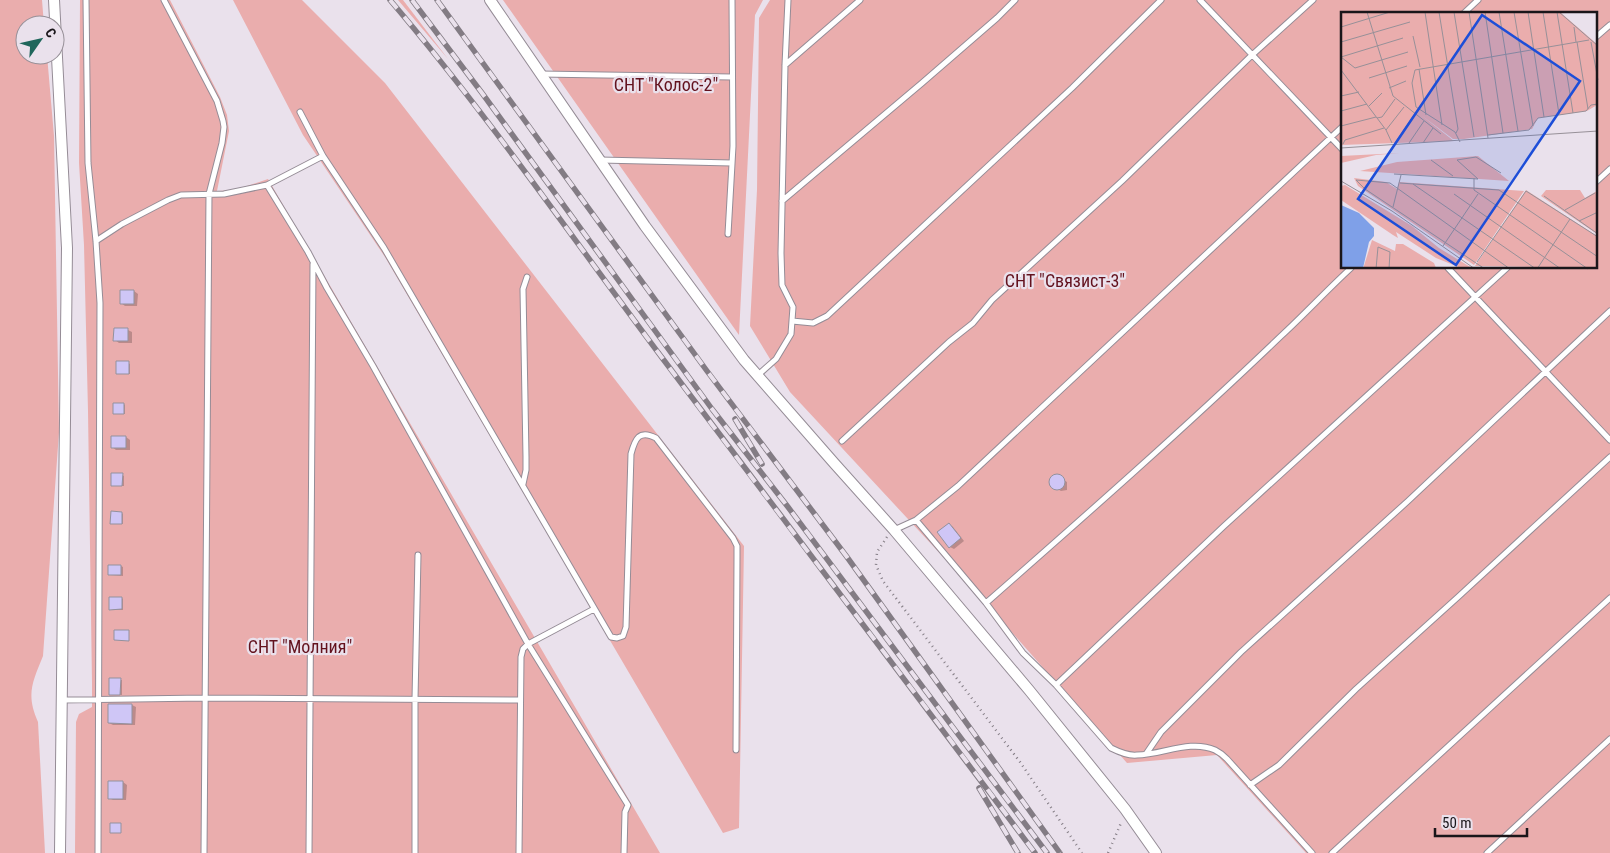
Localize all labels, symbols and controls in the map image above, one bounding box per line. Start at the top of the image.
inset map [1341,12,1598,269]
north arrow [15,15,65,65]
text: С [42,25,60,41]
park label: СНТ "Колос-2" [614,74,718,95]
park label: СНТ "Связист-3" [1005,270,1125,291]
park label: СНТ "Молния" [248,636,352,657]
scale bar [1435,806,1528,838]
text: 50 m [1442,814,1472,832]

